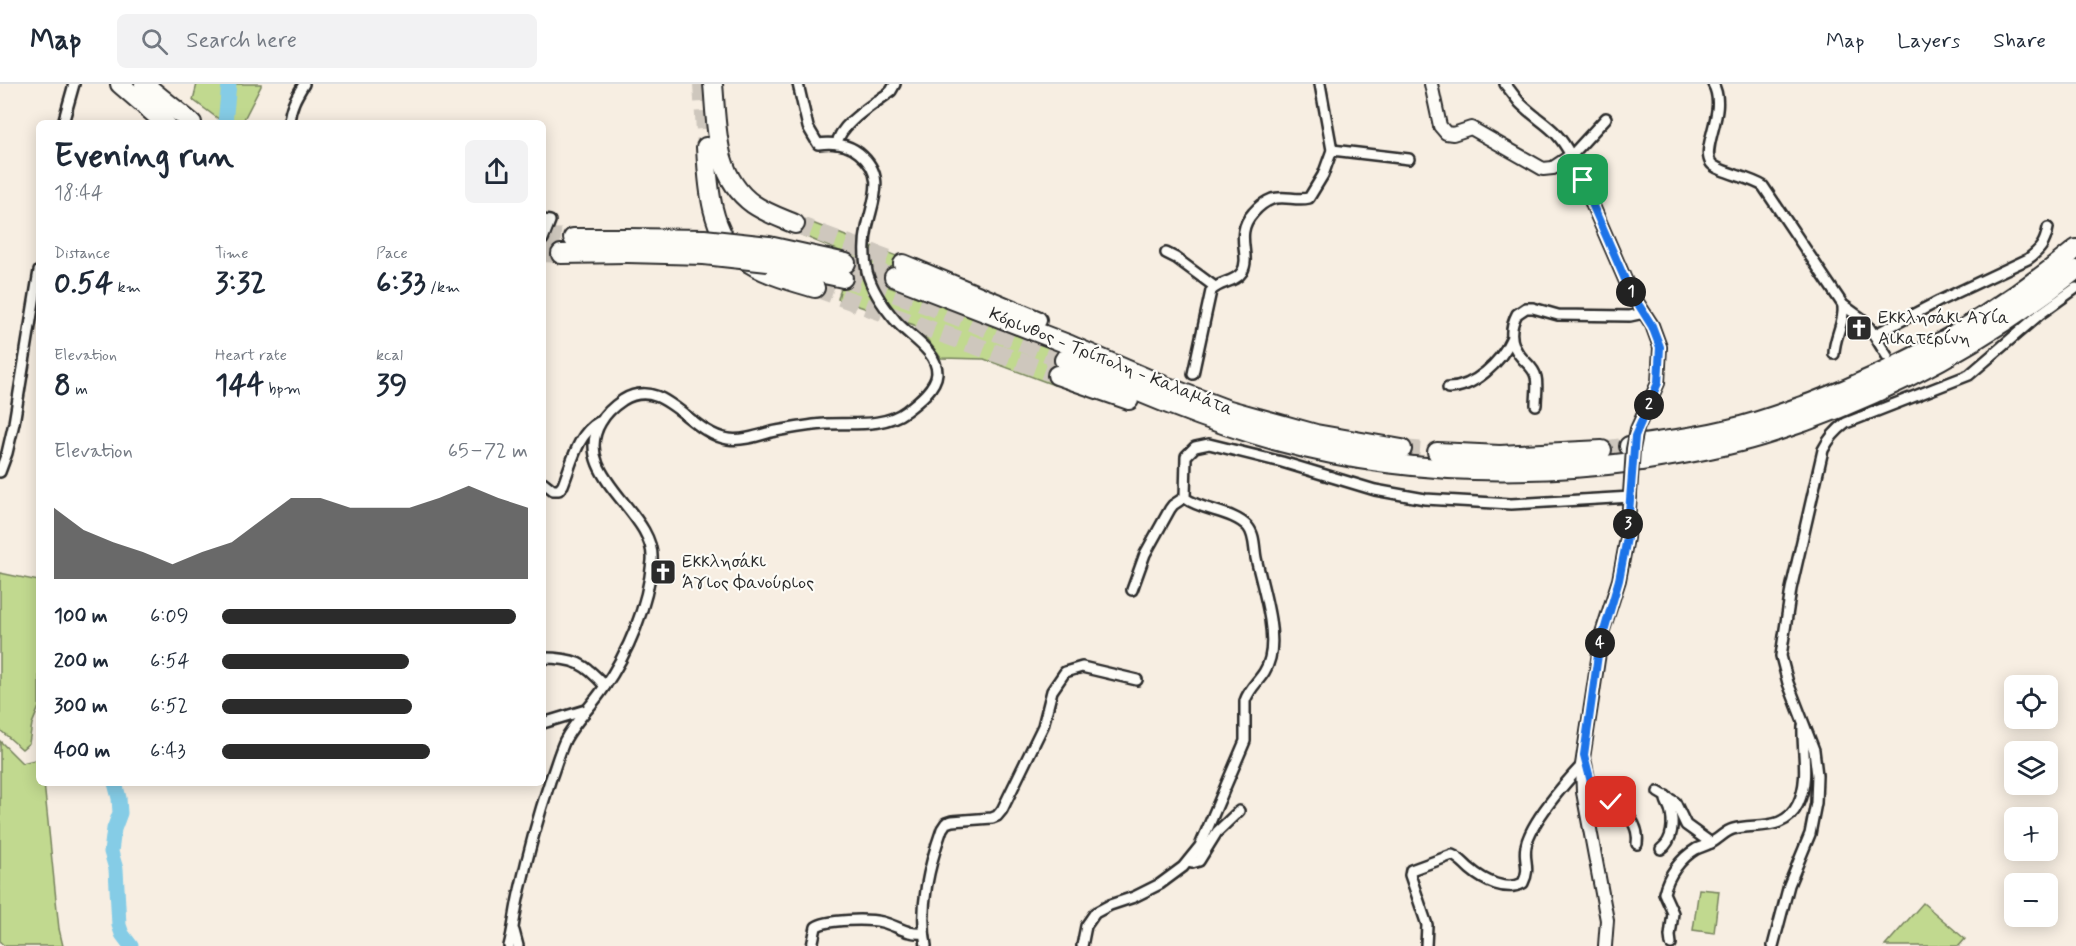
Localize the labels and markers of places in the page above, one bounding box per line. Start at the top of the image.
pin [1557,154,1608,205]
pin: 1 [1616,277,1646,307]
place label: Εκκλησάκι Αγία Αικατερίνη [1878,306,2009,351]
church icon: Εκκλησάκι Αγία Αικατερίνη [1844,313,1874,343]
pin: 2 [1634,390,1664,420]
pin: 3 [1613,509,1643,539]
place label: Εκκλησάκι Άγιος Φανούριος [682,550,814,595]
church icon: Εκκλησάκι Άγιος Φανούριος [648,557,678,587]
pin: 4 [1585,628,1615,658]
pin [1585,776,1636,827]

